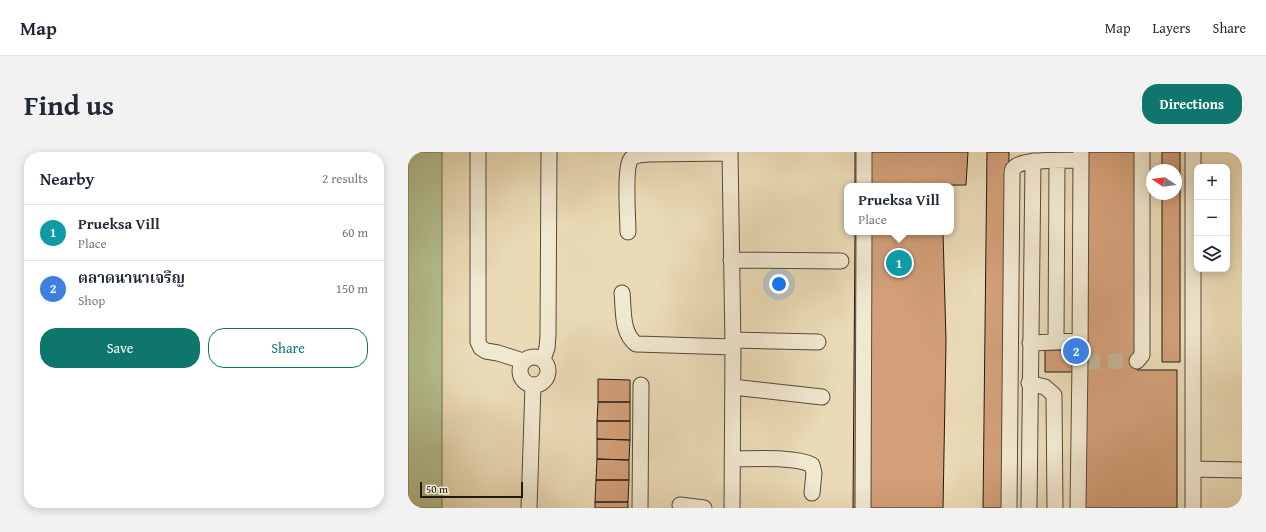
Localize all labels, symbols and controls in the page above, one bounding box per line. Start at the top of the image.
text: Map [20,14,57,42]
text: Map [1105,18,1131,38]
text: Layers [1153,18,1191,38]
text: Share [1213,18,1246,38]
text: Find us [24,84,114,125]
button: Directions [1142,84,1242,124]
north arrow [1146,164,1182,200]
map controls [1194,164,1230,272]
button: + [1194,164,1230,200]
text: Nearby [40,166,94,191]
text: 2 results [322,169,368,188]
popup [844,183,954,235]
text: Prueksa Vill [858,189,940,210]
button: − [1194,200,1230,236]
text: Place [858,210,887,229]
text: Prueksa Vill [78,213,160,234]
text: 1 [50,223,56,242]
text: 60 m [342,223,368,242]
text: Place [78,234,107,253]
button: layers [1194,236,1230,272]
pin: 1 [886,248,912,278]
text: ตลาดนานาเจริญ [78,267,185,288]
your location [769,274,789,294]
text: 2 [50,279,56,298]
text: 150 m [336,279,368,298]
text: Shop [78,291,105,310]
button: Save [40,328,200,368]
button: Share [208,328,368,368]
pin: 2 [1063,336,1089,366]
scale bar [420,480,523,499]
text: 50 m [426,481,448,497]

